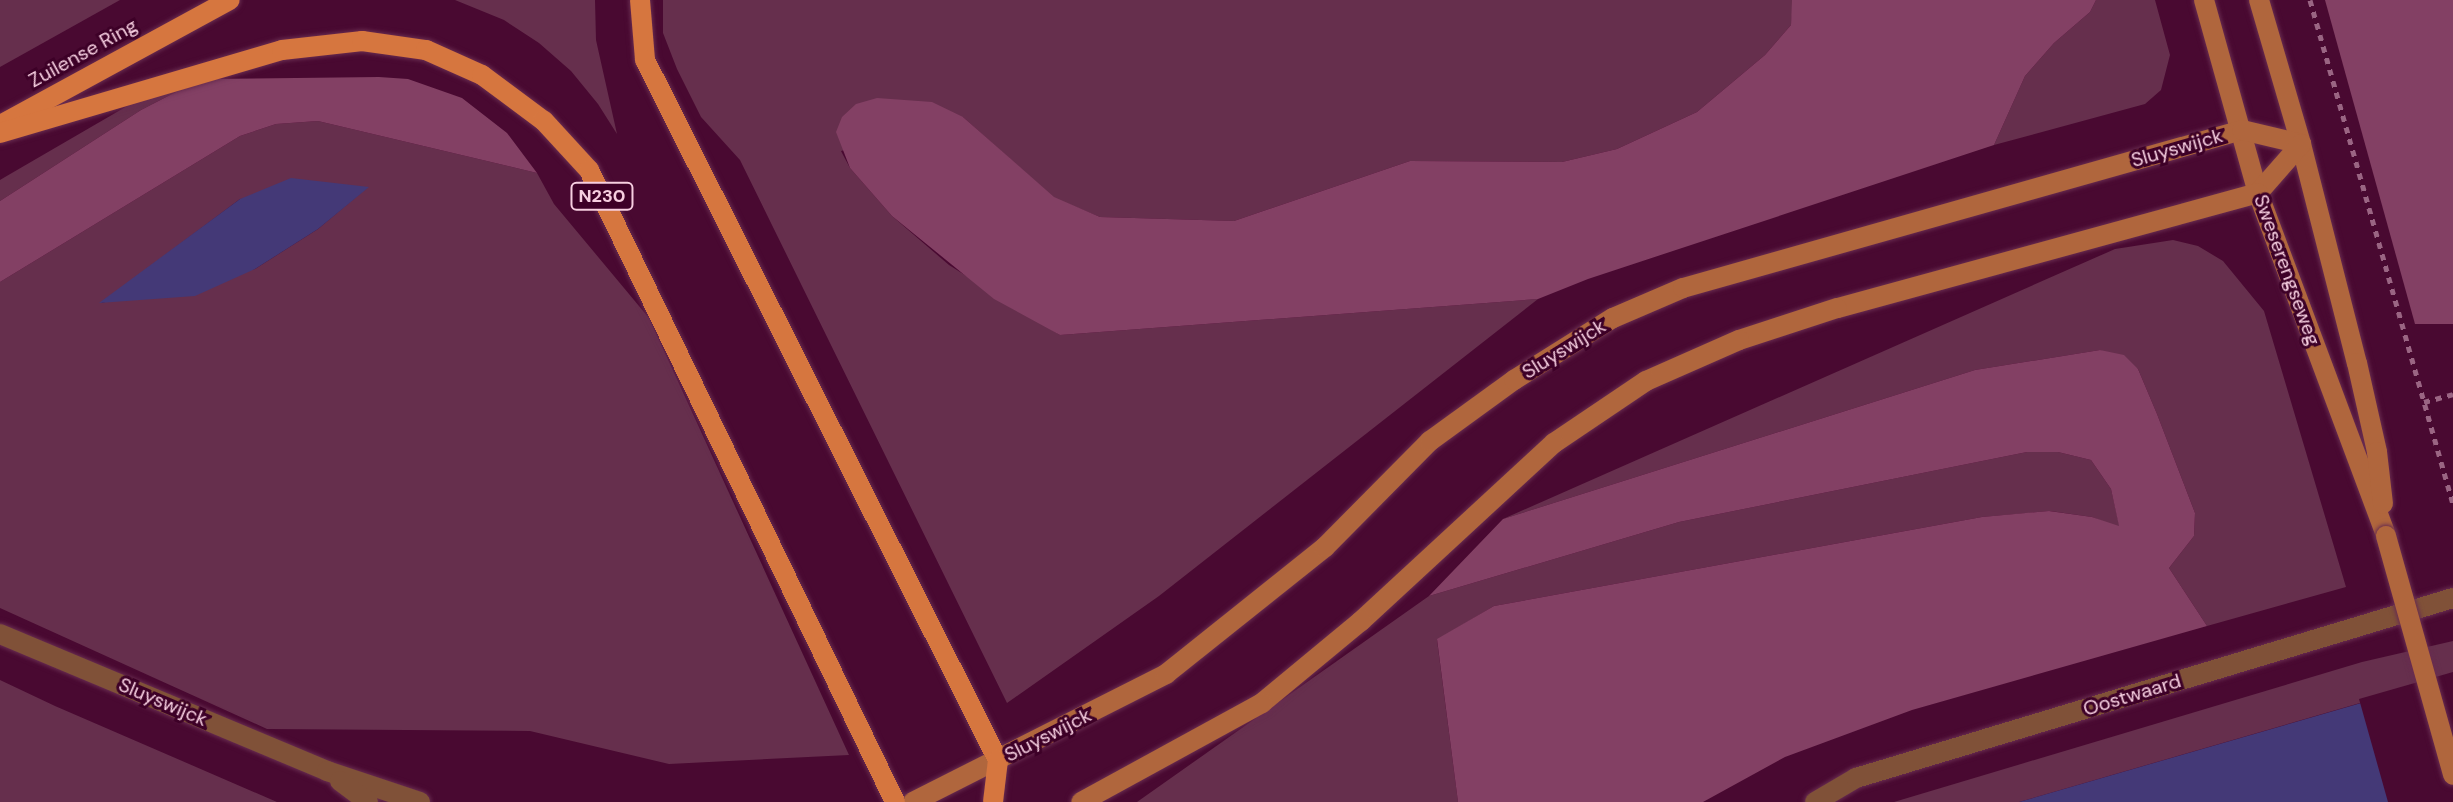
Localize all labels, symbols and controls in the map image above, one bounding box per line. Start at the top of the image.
street label: Zuilense Ring [25,13,141,93]
street label: Sluyswijck [2128,123,2226,173]
road number: N230 [570,182,634,210]
street label: Sweserengseweg [2249,191,2325,349]
street label: Sluyswijck [1518,314,1610,384]
street label: Oostwaard [2080,669,2184,721]
street label: Sluyswijck [115,673,211,731]
street label: Sluyswijck [1001,703,1095,767]

